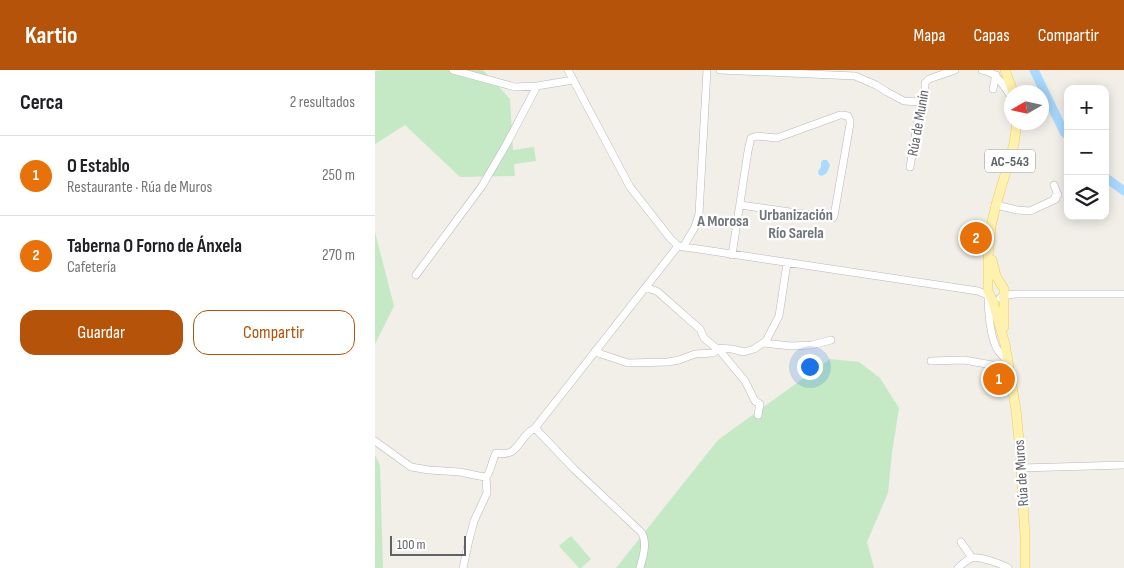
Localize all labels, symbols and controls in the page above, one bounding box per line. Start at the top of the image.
text: Kartio [25,21,77,50]
text: Mapa [913,25,945,46]
text: Capas [973,25,1010,46]
text: Compartir [1038,25,1099,46]
north arrow [1004,85,1049,130]
map controls [1064,85,1109,220]
button: + [1064,85,1109,130]
street label: Rúa de Munín [903,89,934,158]
text: Cerca [20,90,63,115]
text: 2 resultados [290,93,355,112]
button: − [1064,130,1109,175]
road number: AC-543 [985,150,1035,172]
text: O Establo [67,155,130,178]
text: 1 [33,166,39,185]
text: 250 m [322,166,355,185]
button: layers [1064,175,1109,220]
text: Restaurante · Rúa de Muros [67,178,212,197]
district label: Urbanización Río Sarela [759,206,833,243]
district label: A Morosa [696,212,749,231]
pin: 2 [960,219,992,257]
text: Taberna O Forno de Ánxela [67,235,242,258]
text: 2 [32,246,40,265]
text: 270 m [322,246,355,265]
text: Cafetería [67,258,116,277]
button: Guardar [20,310,183,355]
button: Compartir [193,310,355,355]
your location [797,354,823,380]
pin: 1 [983,360,1015,398]
street label: Rúa de Muros [1010,439,1033,507]
scale bar [390,533,466,556]
text: 100 m [397,536,426,553]

